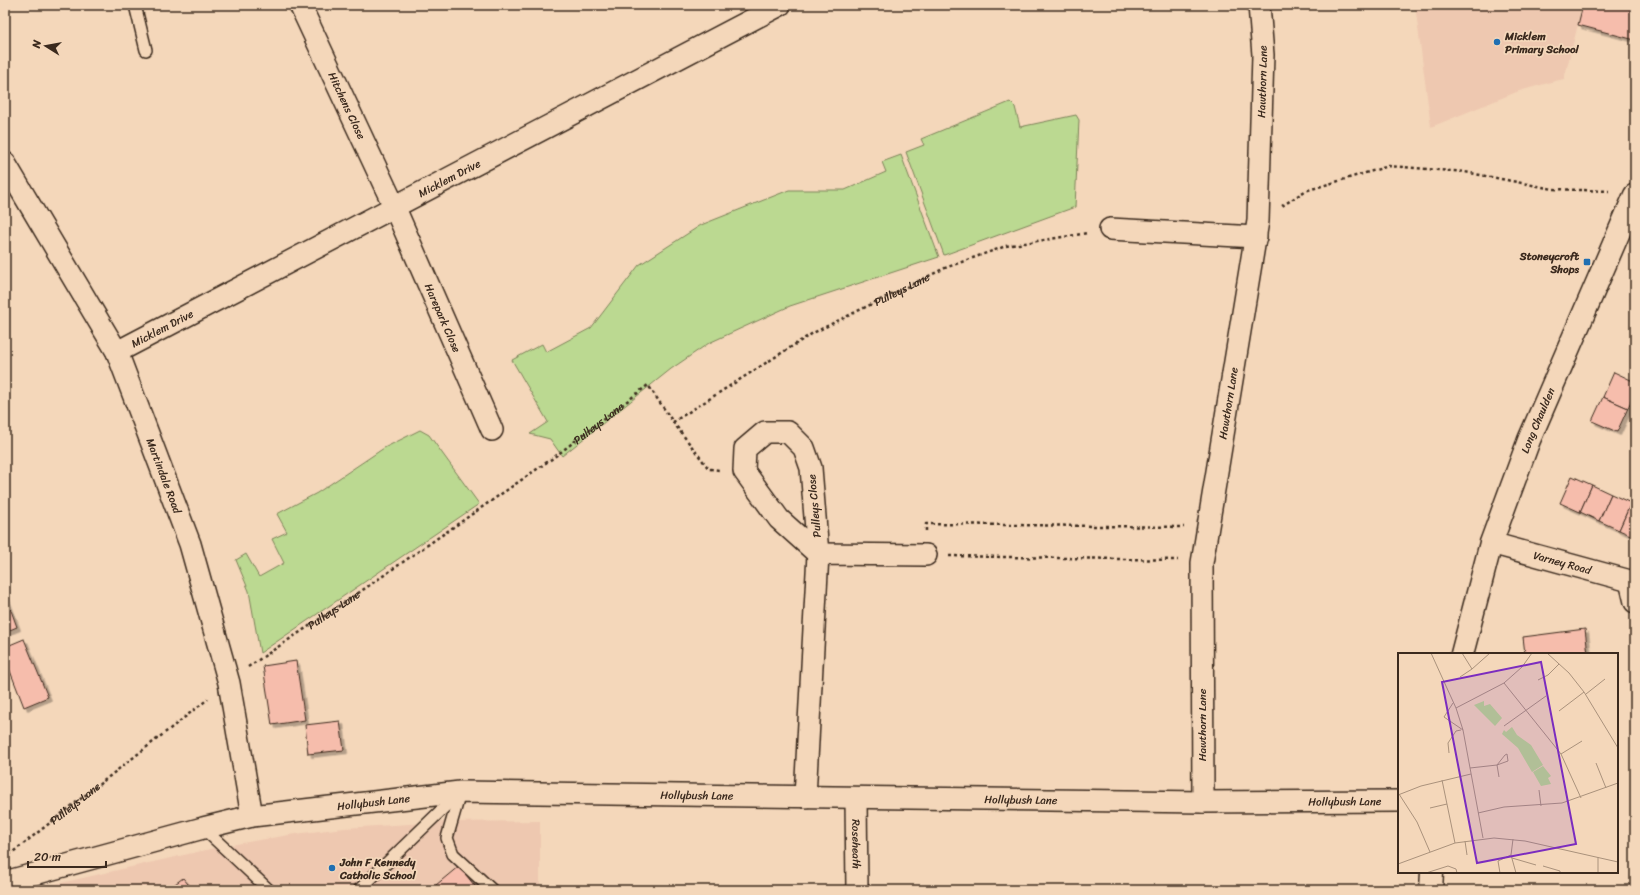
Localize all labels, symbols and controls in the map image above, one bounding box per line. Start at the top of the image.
north arrow [26,26,66,66]
place label: Micklem Primary School [1504,27,1580,59]
marker: Micklem Primary School [1492,37,1502,47]
text: N [26,38,47,51]
street label: Hawthorn Lane [1252,44,1273,118]
street label: Hitchens Close [323,69,371,143]
street label: Micklem Drive [415,154,484,203]
place label: Stoneycroft Shops [1519,247,1580,279]
marker: Stoneycroft Shops [1582,257,1592,267]
street label: Pulleys Lane [871,268,934,312]
street label: Harepark Close [419,280,466,356]
street label: Micklem Drive [128,304,197,353]
street label: Hawthorn Lane [1213,365,1244,441]
street label: Long Chaulden [1516,385,1561,456]
street label: Pulleys Lane [569,397,629,449]
street label: Martindale Road [141,435,187,517]
street label: Pulleys Close [802,473,827,538]
street label: Varney Road [1531,546,1595,580]
street label: Pulleys Lane [304,585,365,635]
inset map [1398,653,1618,873]
street label: Hawthorn Lane [1193,688,1212,761]
street label: Pulleys Lane [46,777,105,830]
street label: Hollybush Lane [660,786,734,806]
street label: Hollybush Lane [336,789,411,816]
street label: Hollybush Lane [984,790,1058,810]
street label: Hollybush Lane [1308,792,1382,811]
street label: Roseheath [846,819,866,869]
scale bar [28,843,106,869]
text: 20 m [34,846,61,868]
place label: John F Kennedy Catholic School [339,853,416,885]
marker: John F Kennedy Catholic School [327,863,337,873]

